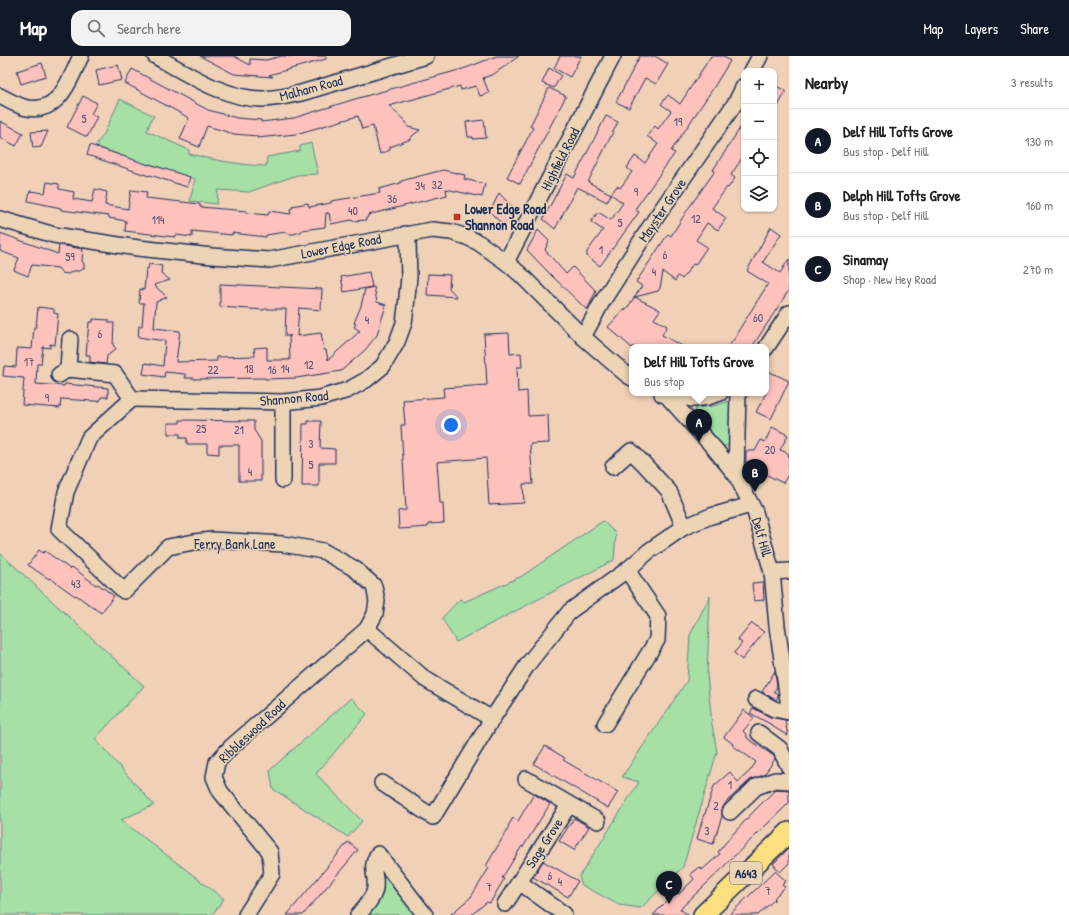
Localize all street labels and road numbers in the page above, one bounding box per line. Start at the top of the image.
street label: Malham Road [277,70,345,105]
street label: Highfield Road [536,124,585,194]
street label: Mayster Grove [633,174,691,246]
street label: Lower Edge Road [299,228,383,264]
street label: Shannon Road [259,385,329,410]
street label: Delf Hill [748,515,777,560]
street label: Ferry Bank Lane [193,534,276,554]
street label: Ribbleswood Road [214,694,290,767]
street label: Sage Grove [520,814,568,872]
road number: A643 [730,862,762,884]

